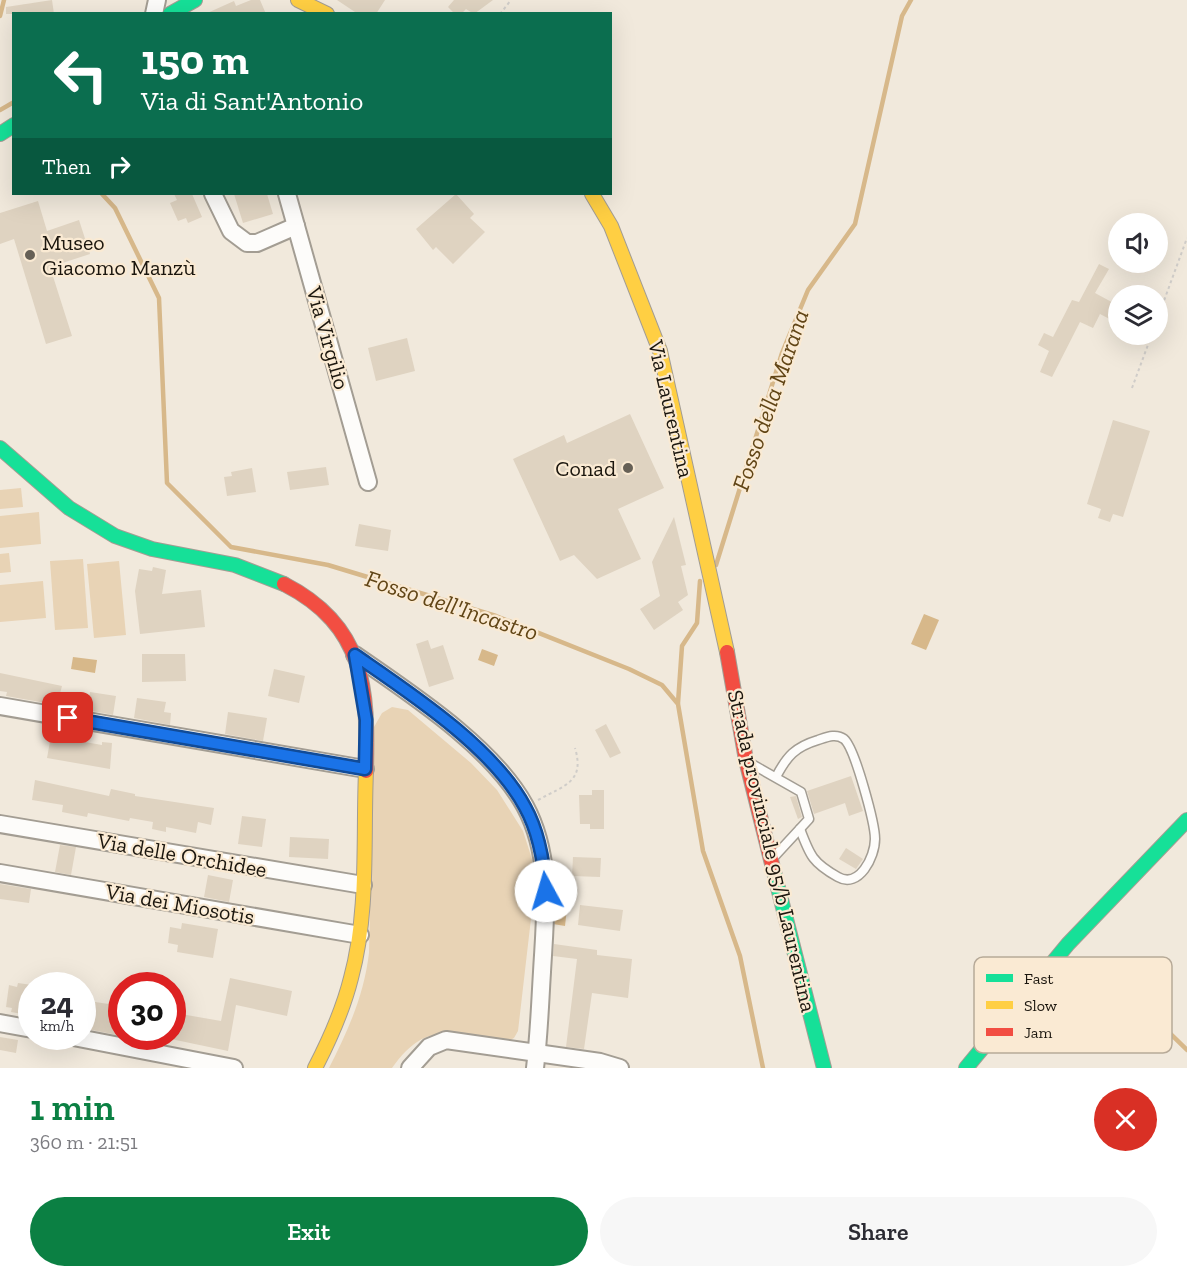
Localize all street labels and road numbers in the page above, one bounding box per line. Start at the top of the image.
street label: Via Virgilio [300,283,356,392]
street label: Via Laurentina [642,337,700,481]
street label: Strada provinciale 95/b Laurentina [722,687,822,1015]
street label: Via delle Orchidee [94,827,269,883]
street label: Via dei Miosotis [102,877,257,930]

